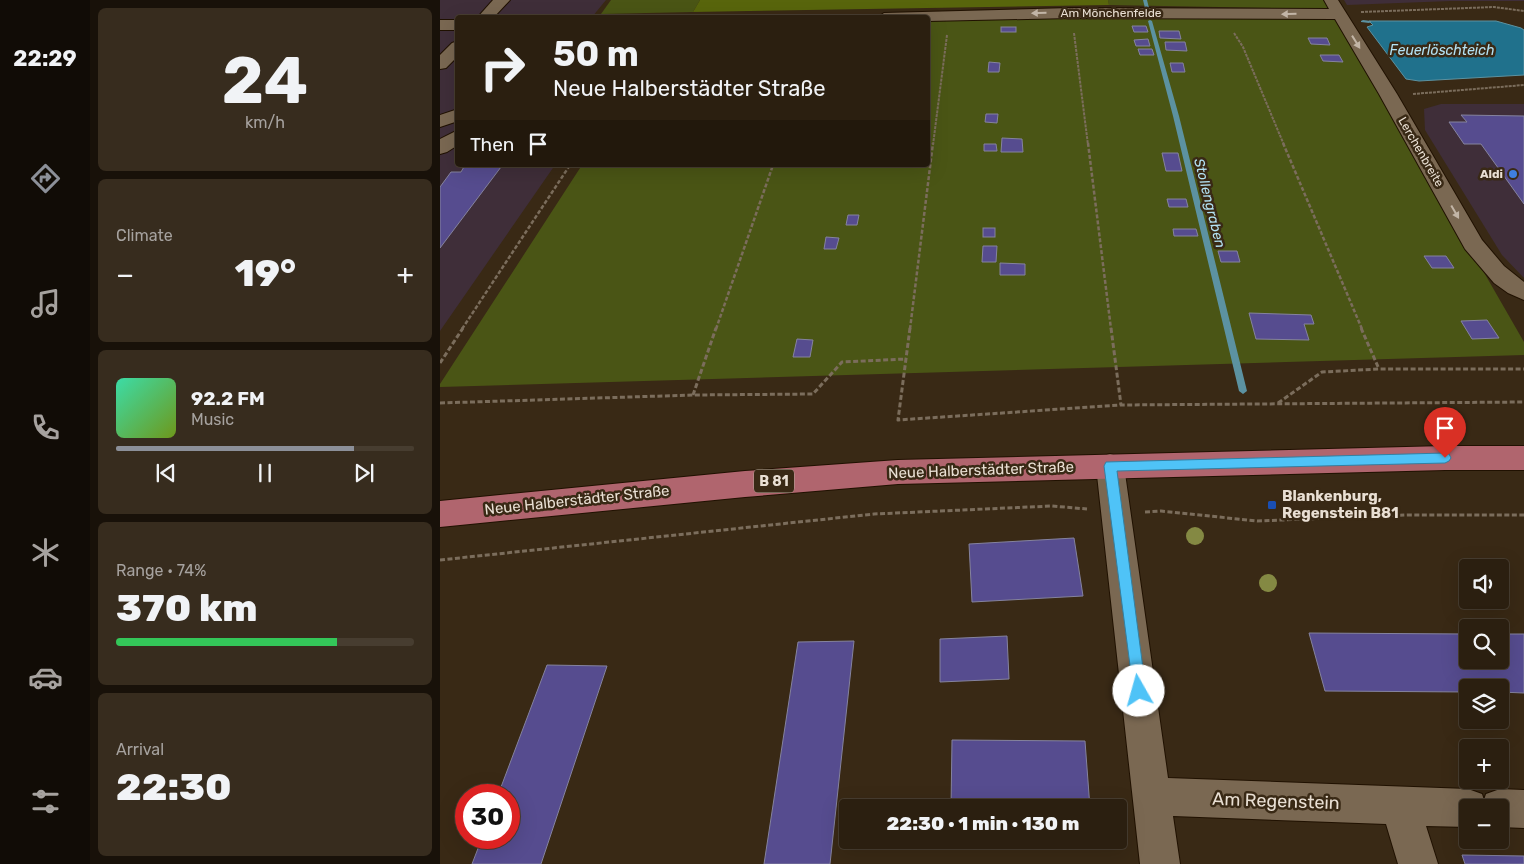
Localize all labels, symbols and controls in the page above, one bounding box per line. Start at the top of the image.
street label: Am Mönchenfelde [1060,6,1162,20]
one-way arrow [1031,9,1047,17]
one-way arrow [1281,10,1297,18]
text: 50 m [553,33,639,75]
icon: right [470,35,535,100]
one-way arrow [1351,35,1360,49]
text: 24 [222,42,308,119]
water label: Feuerlöschteich [1390,42,1494,59]
text: 22:29 [13,45,77,72]
text: Neue Halberstädter Straße [553,75,826,102]
text: km/h [245,113,285,132]
street label: Lerchenbreite [1395,115,1447,190]
icon: arrive [524,130,552,158]
text: Then [470,133,514,156]
water label: Stollengraben [1190,157,1229,250]
icon: directions [28,161,63,196]
place label: Aldi [1480,167,1503,181]
marker: Aldi [1507,168,1519,180]
one-way arrow [1451,206,1460,219]
text: Climate [116,226,173,245]
text: 19° [235,250,296,296]
text: − [116,258,134,291]
text: + [397,258,414,291]
icon: music [28,286,63,321]
text: 92.2 FM [191,387,265,410]
pin [1424,407,1466,458]
icon: phone [28,410,63,445]
text: Music [191,410,234,429]
icon: arrive [1431,414,1459,442]
street label: Neue Halberstädter Straße [888,458,1074,482]
icon: previous [152,459,180,487]
icon: pause [251,459,279,487]
icon: next [350,459,378,487]
road number: B 81 [754,470,794,492]
street label: Neue Halberstädter Straße [484,481,670,519]
place label: Blankenburg, Regenstein B81 [1282,487,1399,522]
marker: Blankenburg, Regenstein B81 [1266,499,1278,511]
icon: climate [28,535,63,570]
map controls [1459,559,1509,849]
button: sound [1459,559,1509,609]
text: Range · 74% [116,561,206,580]
text: 370 km [116,585,257,631]
button: search [1459,619,1509,669]
icon: car [28,660,63,695]
position arrow [1112,664,1164,716]
button: layers [1459,679,1509,729]
button: + [1459,739,1509,789]
text: Arrival [116,740,164,759]
text: 22:30 [116,764,232,810]
icon: filters [28,784,63,819]
speed limit sign: 30 [455,784,520,849]
street label: Am Regenstein [1212,788,1340,814]
button: − [1459,799,1509,849]
text: 22:30 · 1 min · 130 m [887,812,1079,835]

